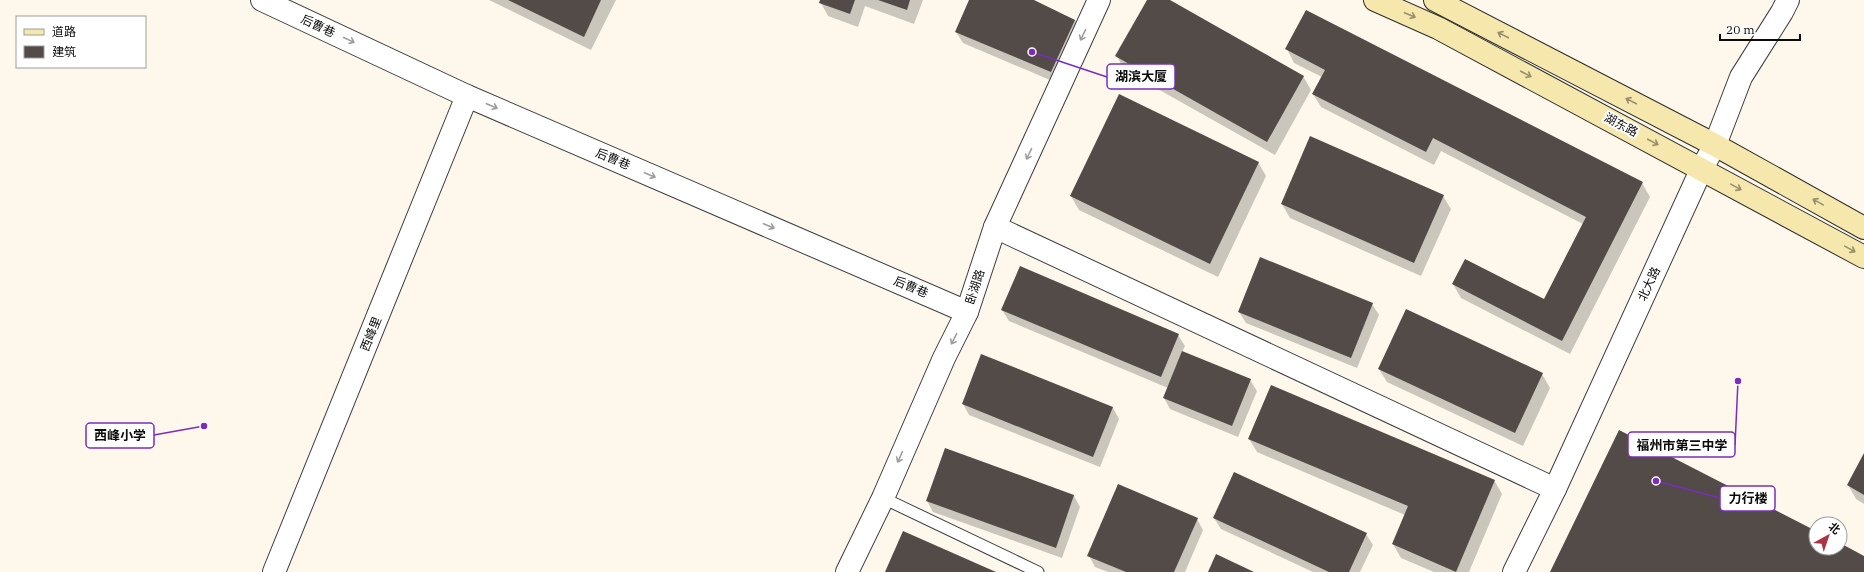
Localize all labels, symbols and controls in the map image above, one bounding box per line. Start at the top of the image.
street label: 后曹巷 [299,11,338,40]
one-way arrow [1404,12,1416,20]
legend [16,16,146,68]
scale bar [1720,16,1800,42]
text: 20 m [1726,22,1755,37]
text: 道路 [52,24,76,39]
one-way arrow [1079,29,1086,41]
one-way arrow [1497,30,1509,38]
one-way arrow [342,37,354,44]
text: 建筑 [52,44,76,59]
callout: 湖滨大厦 [1107,64,1175,89]
text: 湖滨大厦 [1115,68,1167,85]
one-way arrow [1520,71,1532,79]
one-way arrow [1625,97,1637,104]
one-way arrow [486,103,498,111]
street label: 湖东路 [1602,109,1641,140]
one-way arrow [1647,139,1659,146]
street label: 后曹巷 [594,145,633,172]
one-way arrow [1025,147,1032,159]
one-way arrow [643,171,655,179]
one-way arrow [1730,183,1742,191]
one-way arrow [1812,198,1824,206]
one-way arrow [763,223,775,230]
one-way arrow [1844,246,1856,253]
street label: 北大路 [1634,264,1663,303]
street label: 卧湖路 [962,267,987,306]
street label: 后曹巷 [892,273,931,300]
street label: 西峰里 [357,314,384,353]
one-way arrow [949,332,957,344]
callout: 西峰小学 [86,423,154,448]
text: 西峰小学 [94,427,146,444]
callout: 福州市第三中学 [1628,432,1735,457]
text: 福州市第三中学 [1636,437,1728,454]
one-way arrow [896,451,904,463]
callout: 力行楼 [1720,486,1775,511]
text: 力行楼 [1728,490,1768,507]
north arrow [1808,516,1848,556]
text: 北 [1826,519,1843,537]

